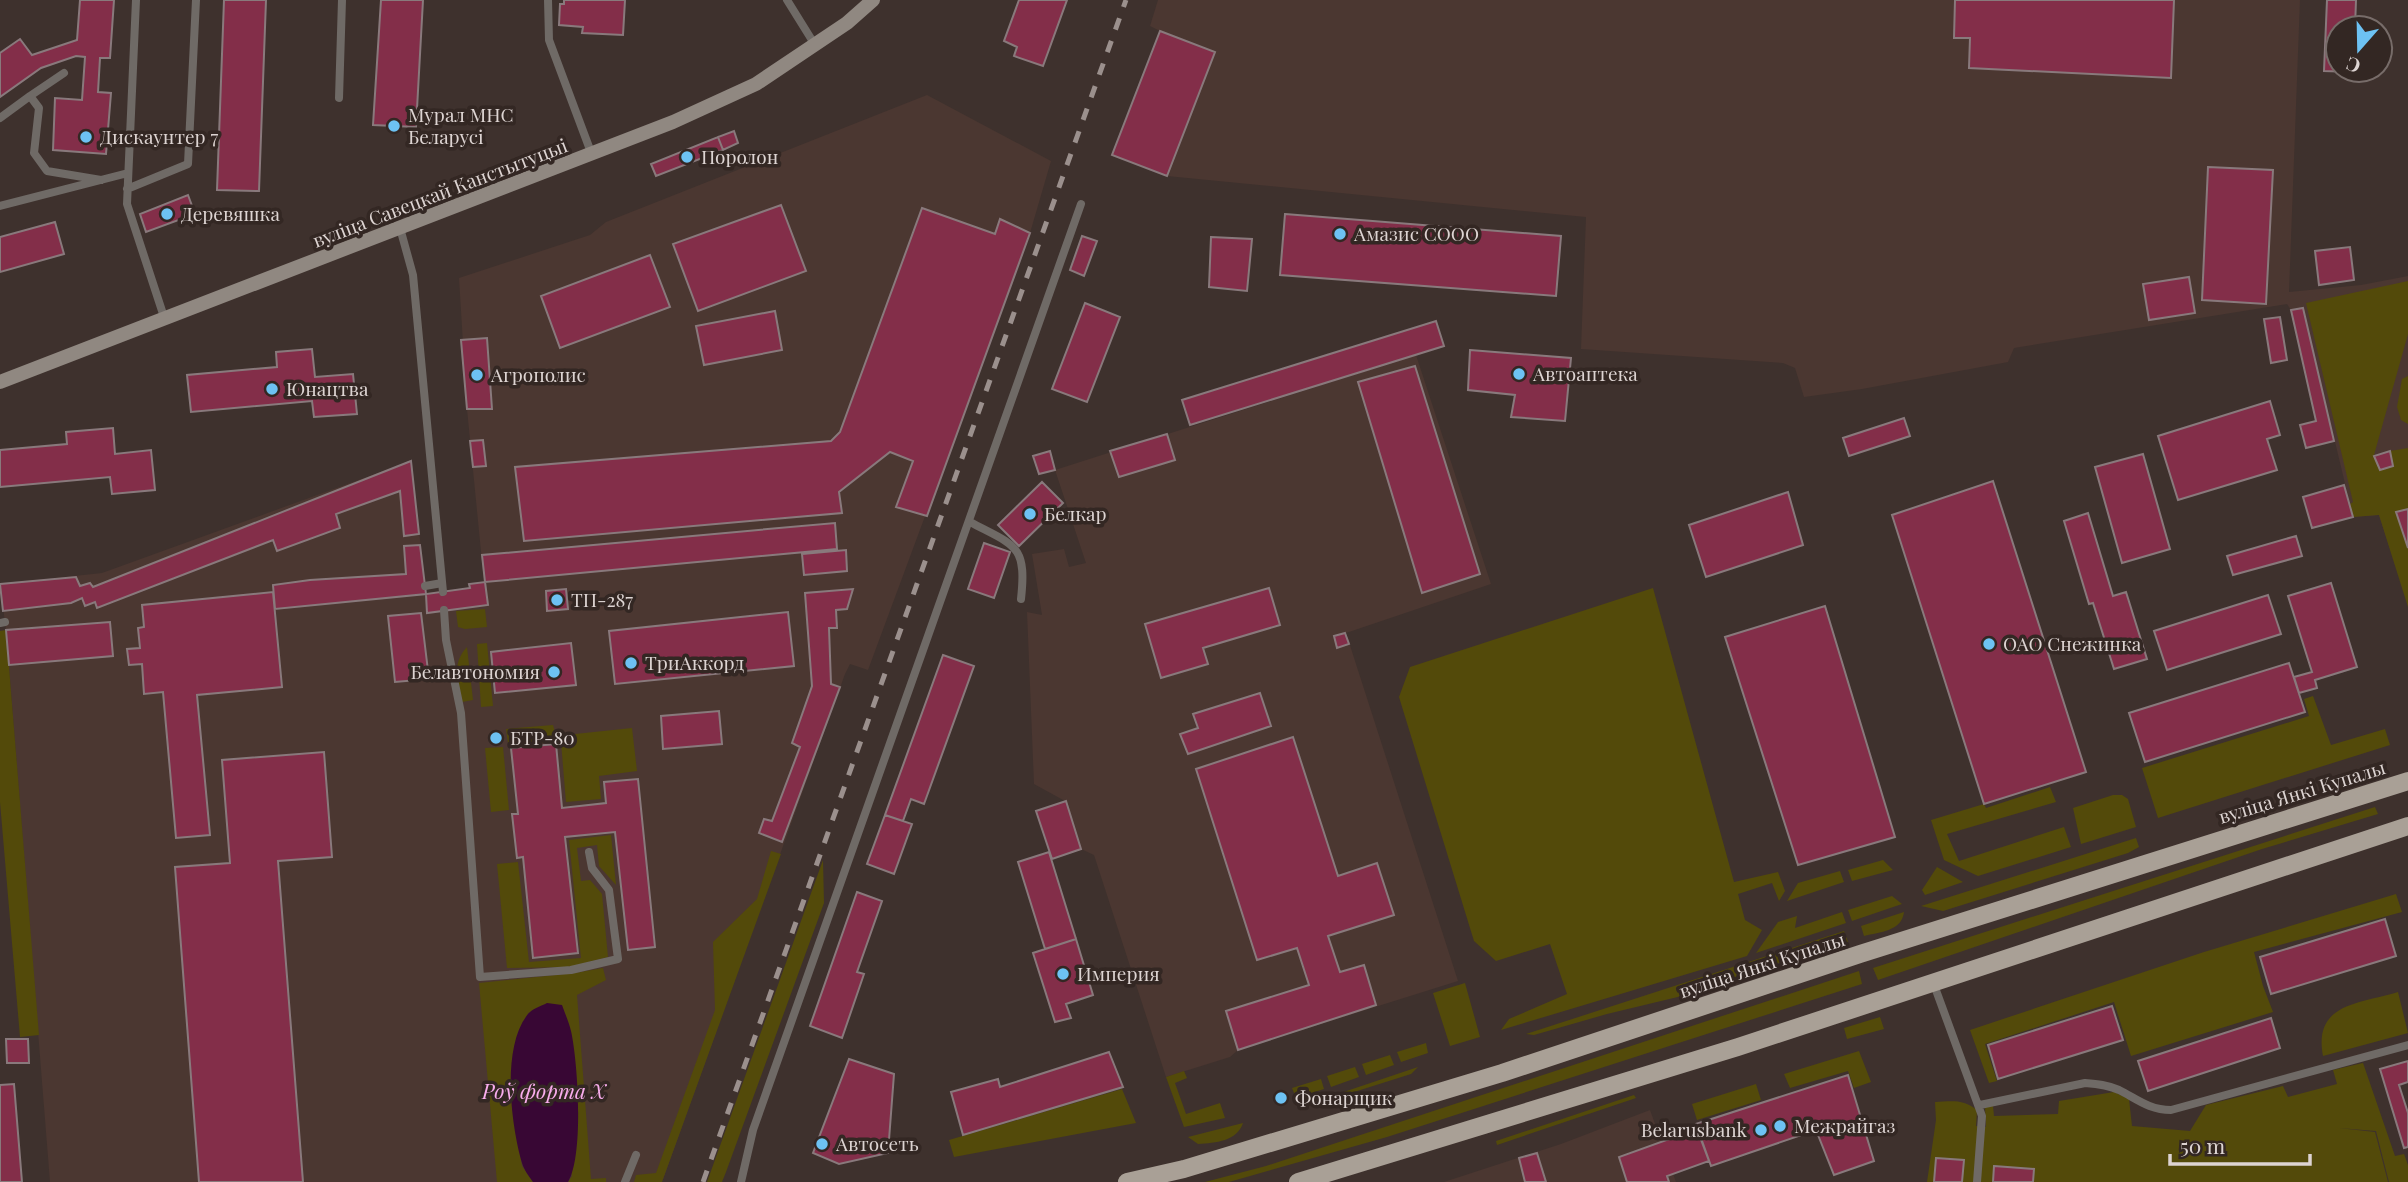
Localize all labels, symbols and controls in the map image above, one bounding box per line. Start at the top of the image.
north arrow [2324,14,2394,84]
text: С [2342,51,2364,80]
place label: Мурал МНС Беларусі [408,101,514,149]
marker: Мурал МНС Беларусі [386,118,402,134]
place label: Дискаунтер 7 [100,123,218,149]
marker: Дискаунтер 7 [78,129,94,145]
street label: вуліца Савецкай Канстытуцыі [309,131,571,253]
place label: Поролон [701,143,779,169]
marker: Поролон [679,149,695,165]
place label: Деревяшка [181,200,280,226]
marker: Деревяшка [159,206,175,222]
place label: Амазис СООО [1353,220,1479,246]
marker: Амазис СООО [1332,226,1348,242]
place label: Автоаптека [1532,360,1638,386]
place label: Агрополис [490,361,586,387]
marker: Автоаптека [1511,366,1527,382]
marker: Агрополис [469,367,485,383]
place label: Юнацтва [286,375,369,401]
marker: Юнацтва [264,381,280,397]
place label: Белкар [1044,500,1107,526]
marker: Белкар [1022,506,1038,522]
place label: ТП-287 [571,586,633,612]
marker: ТП-287 [549,592,565,608]
place label: ОАО Снежинка [2003,630,2142,656]
marker: ОАО Снежинка [1981,636,1997,652]
place label: ТриАккорд [645,649,744,675]
marker: ТриАккорд [623,655,639,671]
place label: Белавтономия [410,658,540,684]
marker: Белавтономия [546,664,562,680]
place label: БТР-80 [510,724,575,750]
marker: БТР-80 [488,730,504,746]
street label: вуліца Янкі Купалы [2215,753,2388,829]
street label: вуліца Янкі Купалы [1675,925,1848,1003]
place label: Империя [1077,960,1160,986]
marker: Империя [1055,966,1071,982]
water label: Роў форта X [481,1076,607,1104]
place label: Фонарщик [1295,1084,1393,1110]
marker: Фонарщик [1273,1090,1289,1106]
place label: Межрайгаз [1794,1112,1895,1138]
place label: Belarusbank [1641,1116,1748,1142]
marker: Межрайгаз [1772,1118,1788,1134]
marker: Belarusbank [1753,1122,1769,1138]
scale bar [2170,1122,2310,1166]
place label: Автосеть [835,1130,919,1156]
text: 50 m [2180,1131,2226,1159]
marker: Автосеть [814,1136,830,1152]

